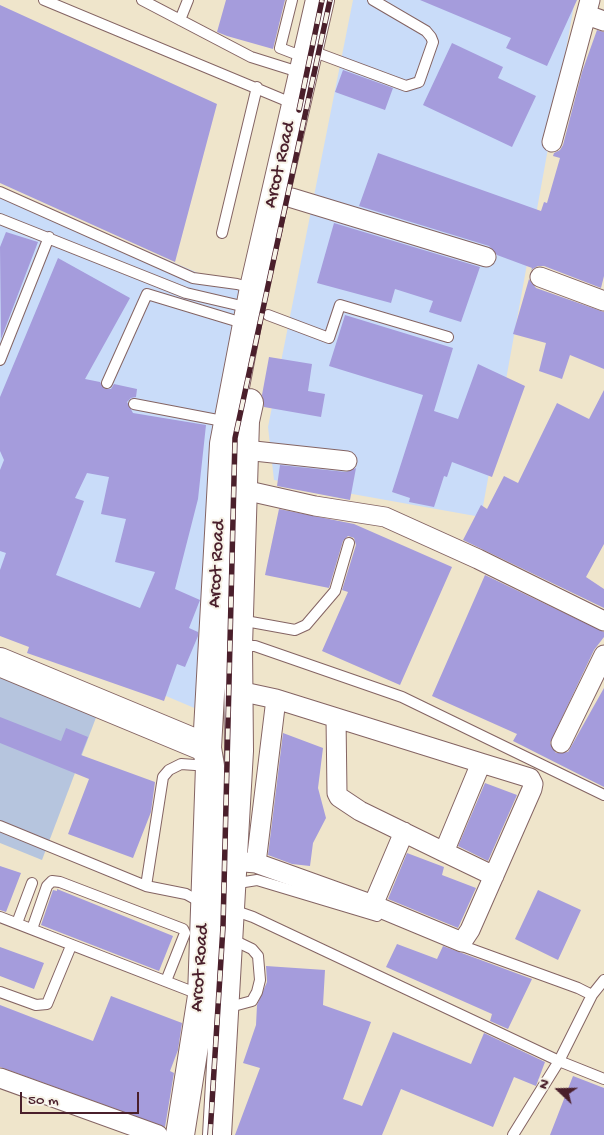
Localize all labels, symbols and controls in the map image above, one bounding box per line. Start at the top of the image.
street label: Arcot Road [260,120,302,210]
street label: Arcot Road [204,519,232,609]
street label: Arcot Road [187,923,215,1013]
north arrow [534,1065,584,1115]
text: N [535,1077,554,1092]
scale bar [22,1082,141,1114]
text: 50 m [28,1092,59,1110]

